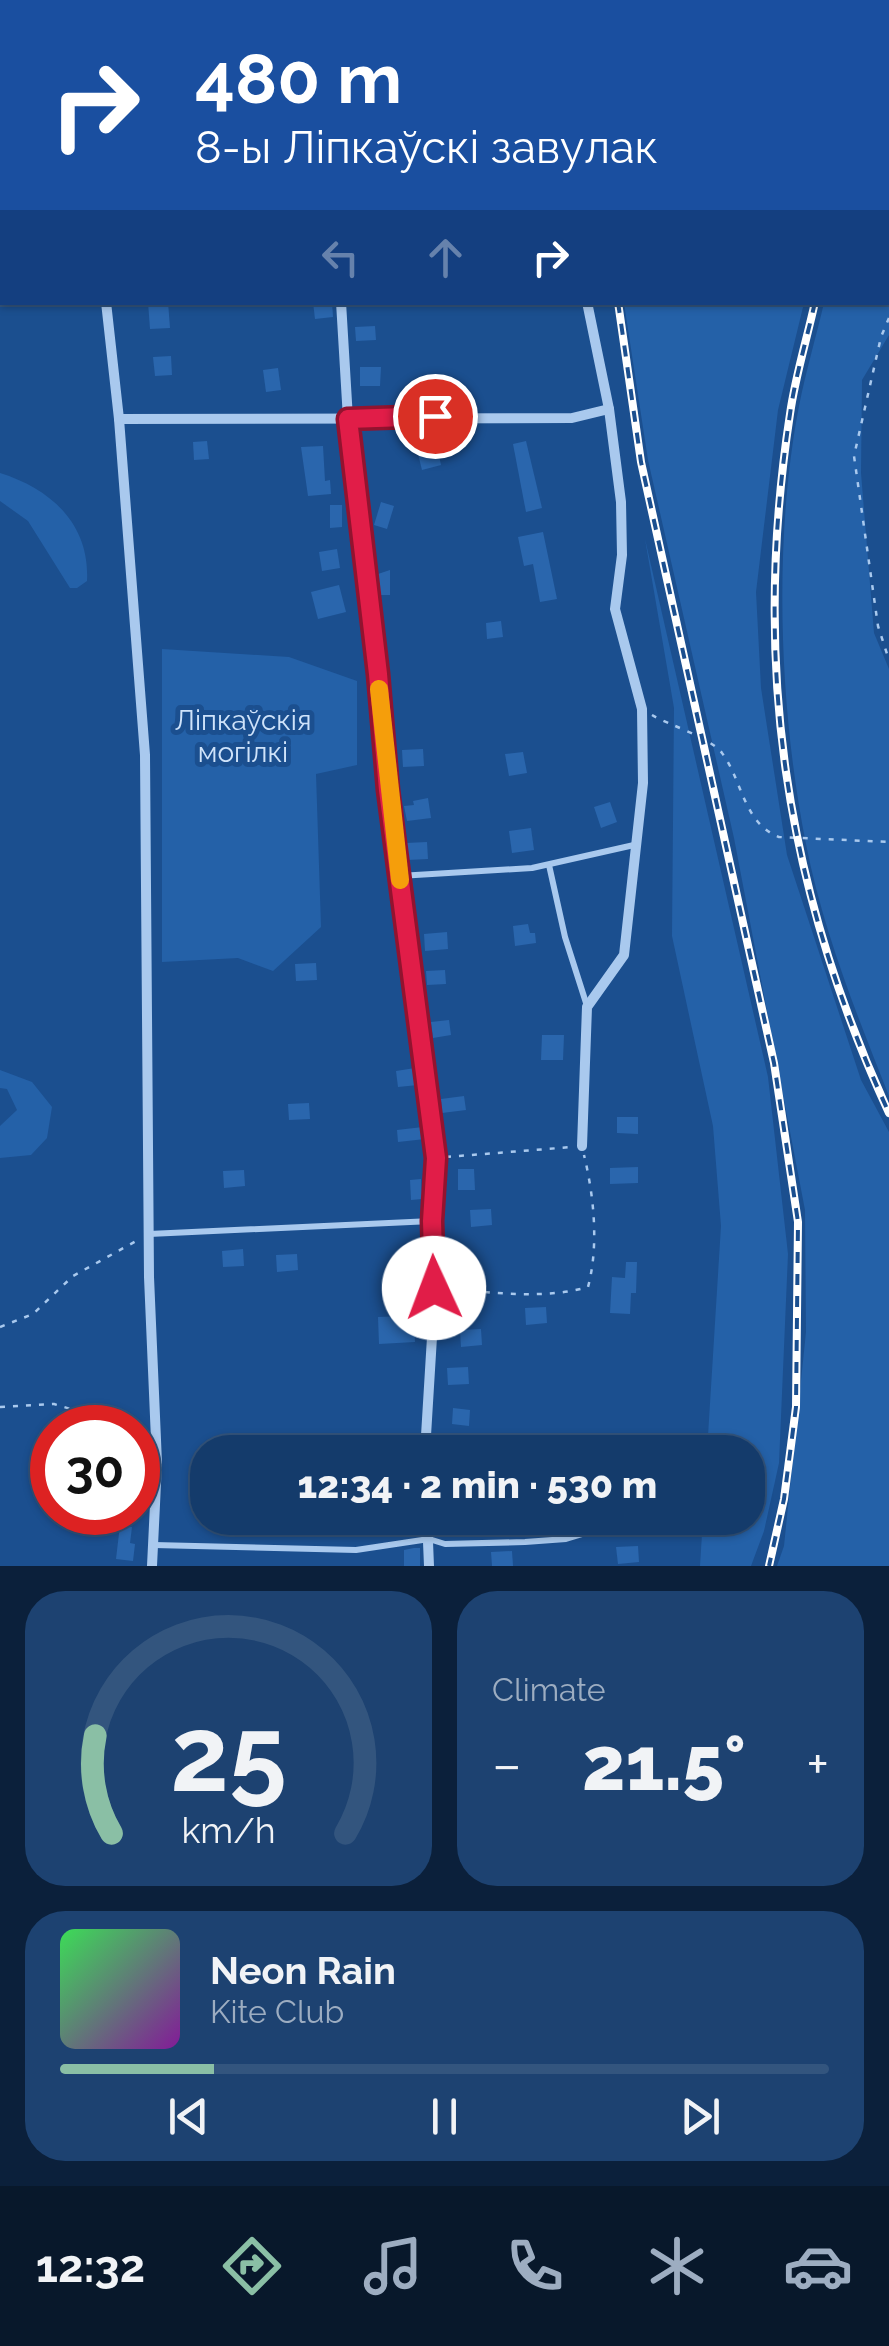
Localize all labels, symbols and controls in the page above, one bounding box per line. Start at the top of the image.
text: 480 m [195,37,402,119]
icon: right [30,40,160,170]
text: 8-ы Ліпкаўскі завулак [195,121,658,174]
icon: left [313,230,368,285]
icon: ahead [418,230,473,285]
icon: right [523,230,578,285]
pin [393,374,478,459]
icon: arrive [408,389,463,444]
park label: Ліпкаўскія могілкі [175,704,311,769]
position arrow [382,1236,486,1340]
speed limit sign: 30 [30,1405,160,1535]
text: 12:34 · 2 min · 530 m [298,1462,657,1507]
text: Climate [492,1671,606,1708]
text: 25 [170,1693,287,1815]
text: 21.5° [582,1719,746,1808]
text: − [492,1732,522,1797]
text: + [806,1732,829,1797]
text: km/h [181,1809,276,1851]
text: Neon Rain [210,1948,396,1993]
text: Kite Club [210,1993,344,2030]
icon: previous [161,2089,216,2144]
icon: pause [417,2089,472,2144]
icon: next [673,2089,728,2144]
icon: directions [217,2231,287,2301]
icon: music [358,2231,428,2301]
icon: phone [500,2231,570,2301]
icon: climate [642,2231,712,2301]
icon: car [783,2231,853,2301]
text: 12:32 [36,2240,145,2293]

